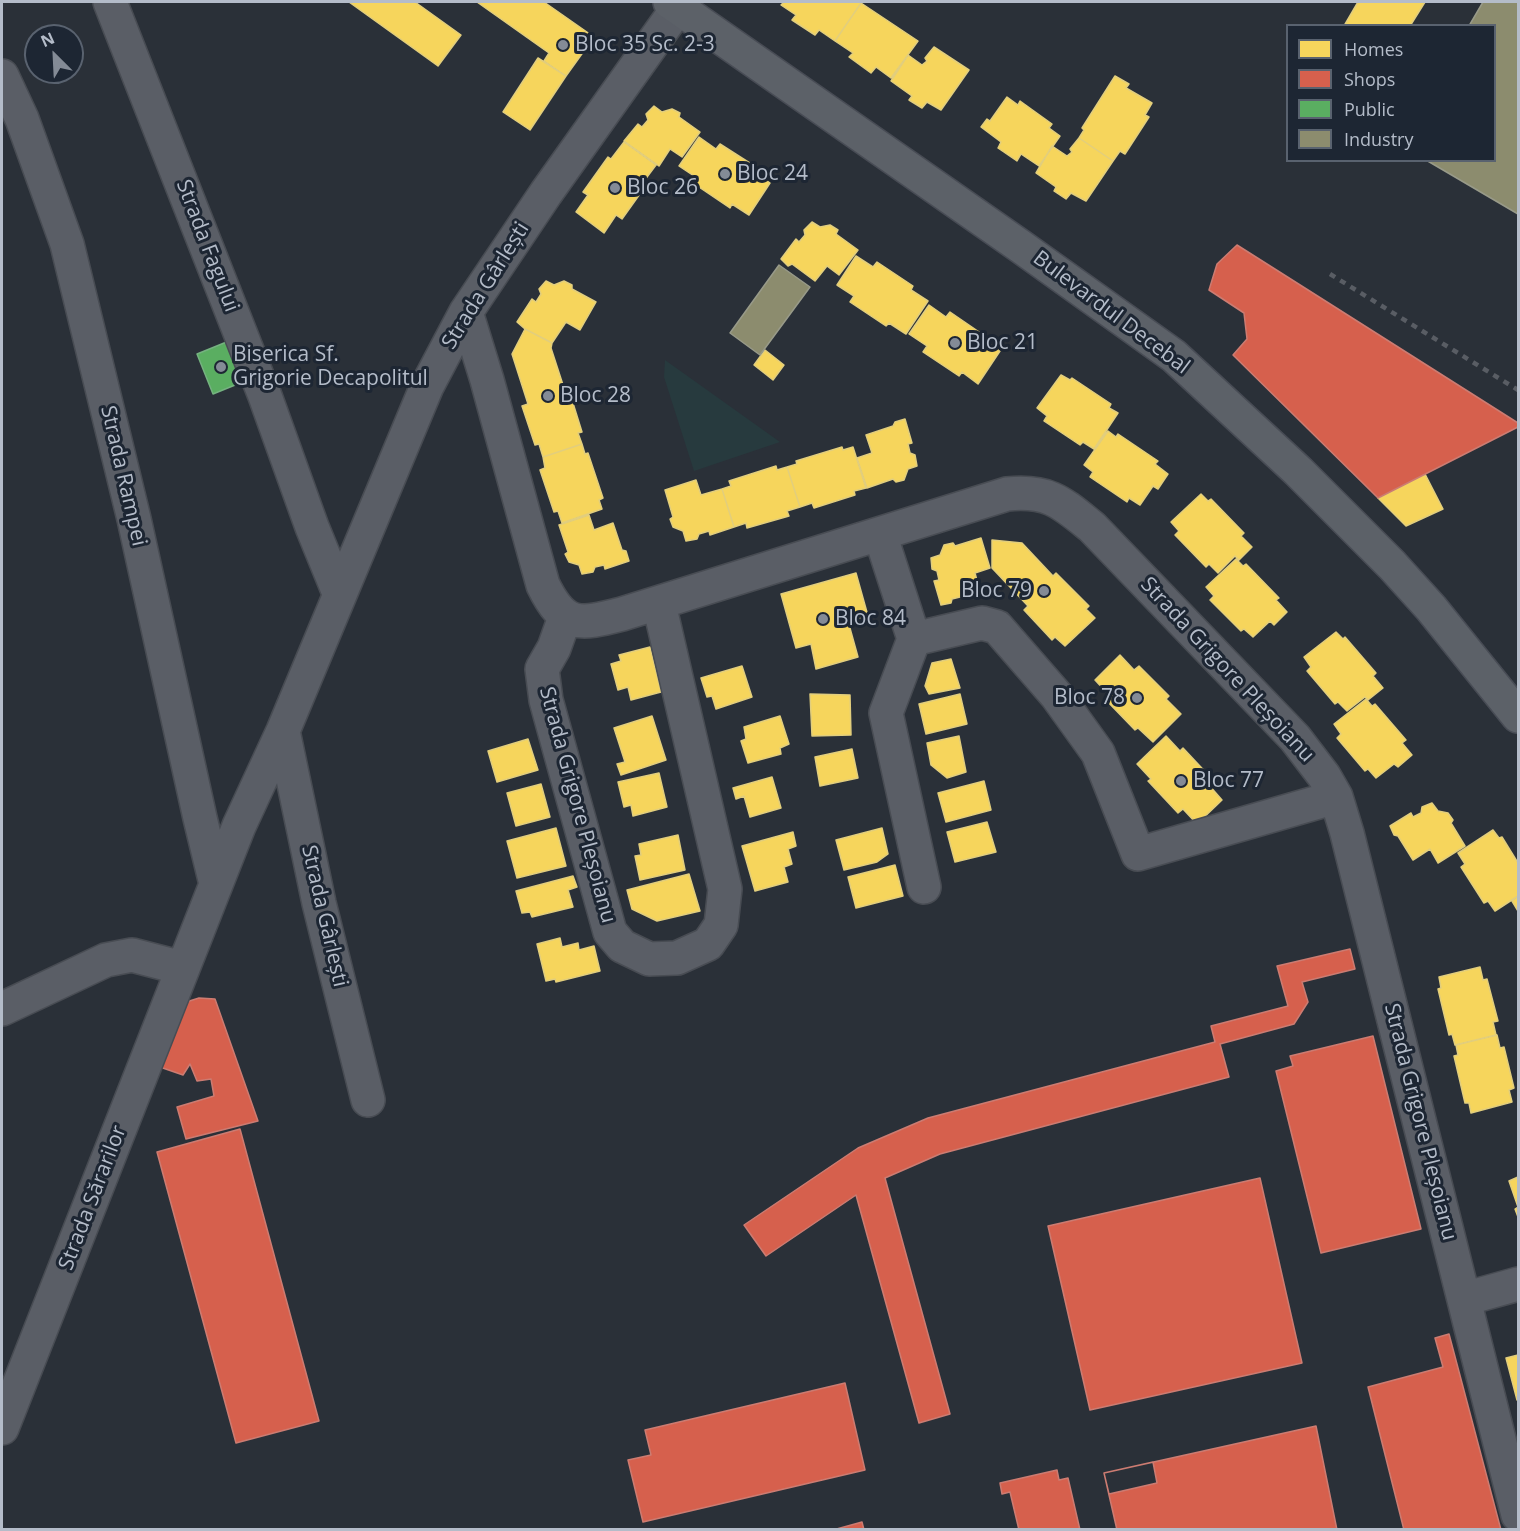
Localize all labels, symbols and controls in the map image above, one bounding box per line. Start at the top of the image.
north arrow [24,24,84,84]
legend [1286,24,1496,162]
text: N [37,27,58,52]
place label: Bloc 35 Sc. 2-3 [575,32,715,58]
text: Homes [1344,37,1403,61]
marker: Bloc 35 Sc. 2-3 [556,38,570,52]
text: Shops [1344,67,1395,91]
text: Public [1344,97,1395,121]
text: Industry [1344,127,1414,151]
place label: Bloc 24 [737,161,808,187]
marker: Bloc 24 [718,167,732,181]
place label: Bloc 26 [627,175,698,201]
street label: Strada Fagului [170,176,244,316]
marker: Bloc 26 [608,181,622,195]
street label: Strada Gârlești [437,218,535,354]
street label: Bulevardul Decebal [1028,246,1194,380]
place label: Bloc 21 [967,330,1038,356]
marker: Bloc 21 [948,336,962,350]
place label: Biserica Sf. Grigorie Decapolitul [233,342,428,392]
marker: Biserica Sf. Grigorie Decapolitul [214,360,228,374]
place label: Bloc 28 [560,383,631,409]
marker: Bloc 28 [541,389,555,403]
street label: Strada Rampei [95,403,151,549]
street label: Strada Grigore Pleșoianu [1135,572,1319,768]
place label: Bloc 79 [961,578,1032,604]
marker: Bloc 79 [1037,584,1051,598]
place label: Bloc 84 [835,606,906,632]
marker: Bloc 84 [816,612,830,626]
street label: Strada Grigore Pleșoianu [533,684,621,926]
place label: Bloc 78 [1054,685,1125,711]
marker: Bloc 78 [1130,691,1144,705]
place label: Bloc 77 [1193,768,1264,794]
marker: Bloc 77 [1174,774,1188,788]
street label: Strada Gârlești [295,843,353,989]
street label: Strada Grigore Pleșoianu [1378,1001,1462,1243]
street label: Strada Sărarilor [54,1122,132,1274]

